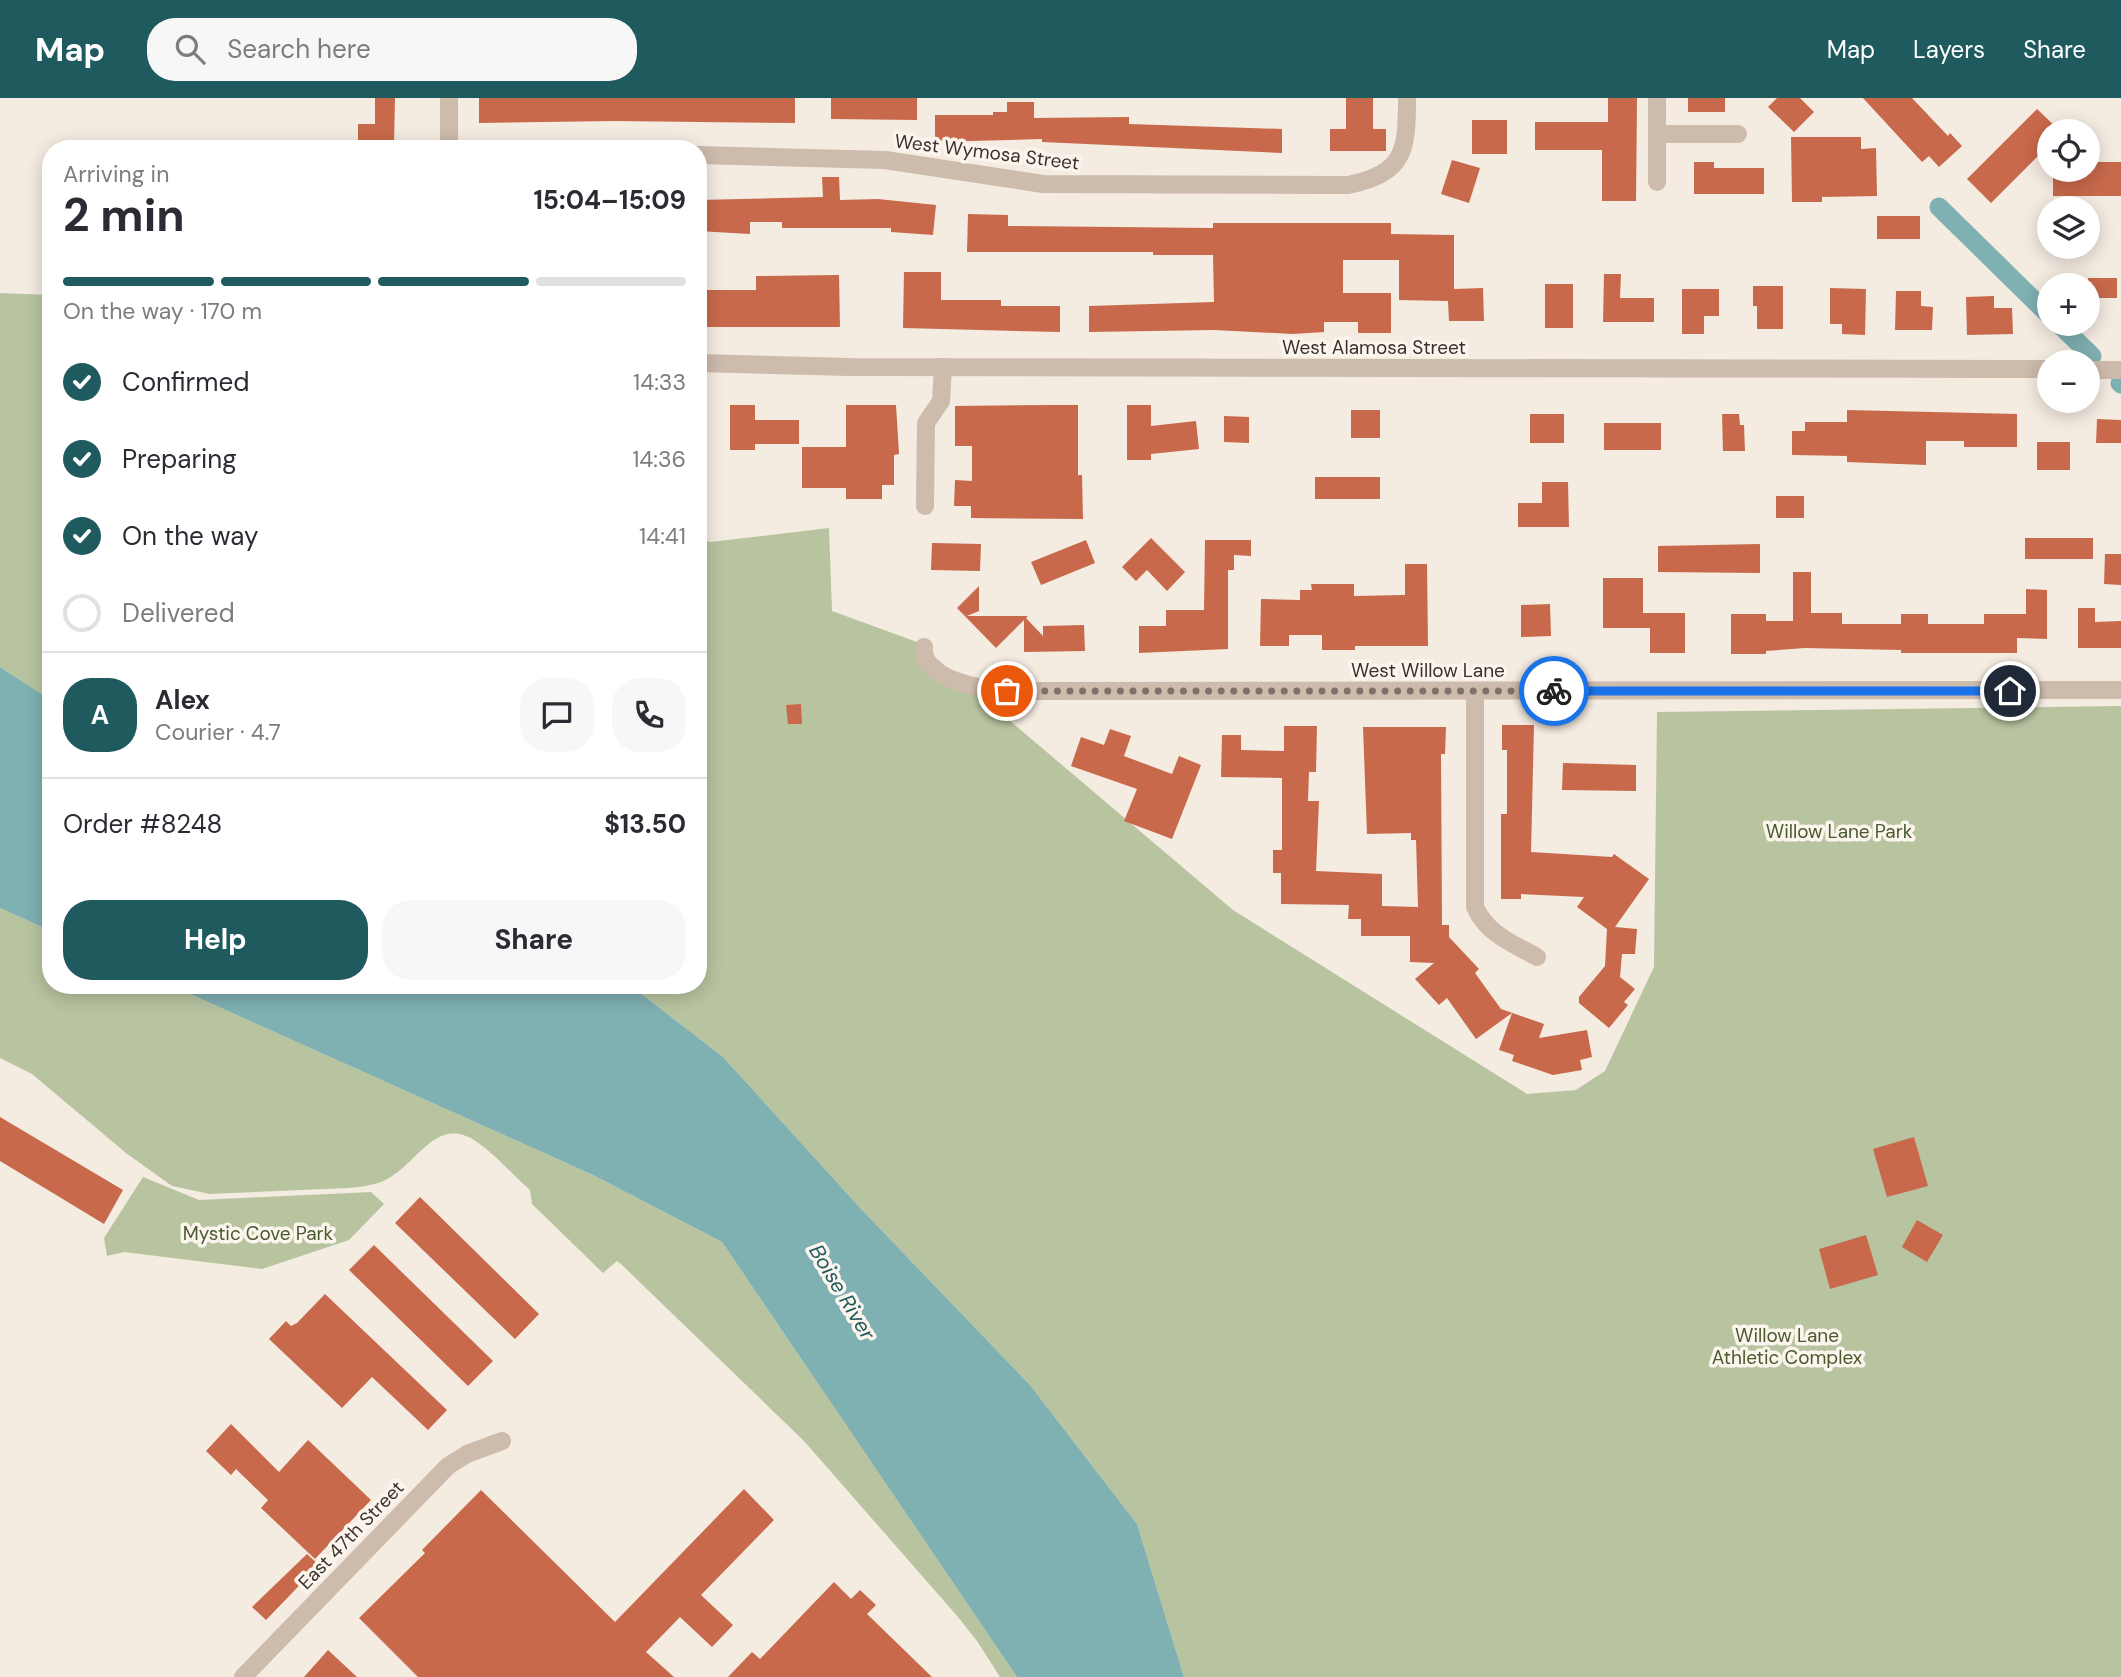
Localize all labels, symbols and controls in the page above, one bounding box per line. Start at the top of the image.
search box [147,18,637,81]
text: Map [35,28,105,71]
icon: search [171,30,209,68]
text: Search here [227,32,371,66]
text: Map [1827,34,1875,65]
text: Layers [1913,34,1985,65]
text: Share [2023,34,2086,65]
map controls [2037,119,2100,413]
button: locate [2037,119,2100,182]
street label: West Wymosa Street [893,128,1081,176]
text: Arriving in [63,159,169,189]
text: 15:04–15:09 [533,183,686,217]
text: 2 min [63,185,185,245]
button: layers [2037,196,2100,259]
button: + [2037,273,2100,336]
text: On the way · 170 m [63,296,262,326]
street label: West Alamosa Street [1282,335,1466,360]
button: − [2037,350,2100,413]
icon: check [63,363,101,401]
text: Confirmed [122,365,249,399]
text: 14:33 [633,367,686,397]
icon: check [63,440,101,478]
text: Preparing [122,442,237,476]
text: 14:36 [632,444,686,474]
icon: check [63,517,101,555]
text: On the way [122,519,258,553]
text: 14:41 [639,521,686,551]
text: Delivered [122,596,235,630]
courier [1519,656,1589,726]
street label: West Willow Lane [1351,658,1505,683]
pin [977,661,1037,721]
pin [1980,661,2040,721]
icon: bag [988,672,1026,710]
icon: bike [1535,672,1573,710]
icon: home [1991,672,2029,710]
button: chat [520,678,594,752]
button: phone [612,678,686,752]
text: Alex [155,683,210,717]
text: A [91,698,109,732]
text: Courier · 4.7 [155,717,281,747]
text: Order #8248 [63,807,222,841]
text: $13.50 [604,807,686,841]
park label: Willow Lane Park [1766,819,1913,844]
button: Help [63,900,368,980]
button: Share [382,900,686,980]
park label: Mystic Cove Park [183,1221,334,1246]
water label: Boise River [803,1239,882,1346]
park label: Willow Lane Athletic Complex [1712,1323,1863,1370]
street label: East 47th Street [293,1475,409,1595]

